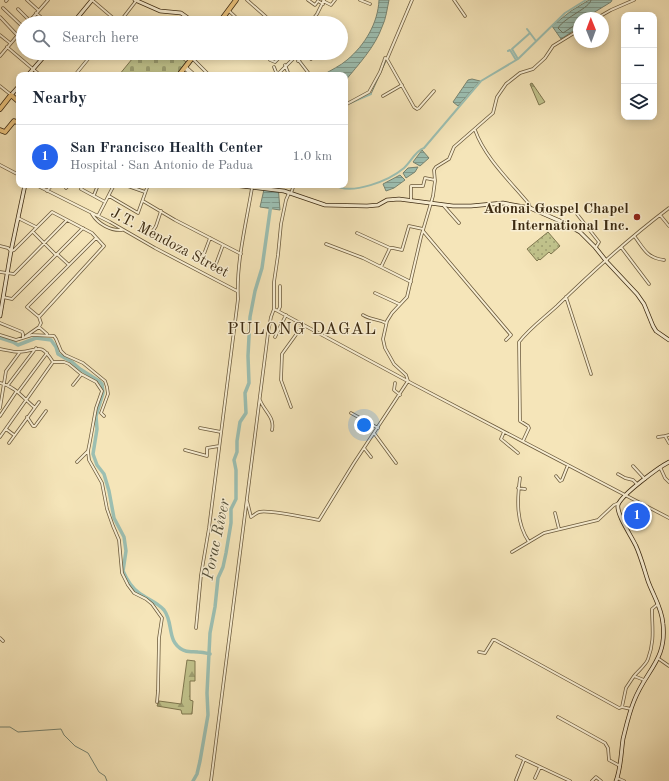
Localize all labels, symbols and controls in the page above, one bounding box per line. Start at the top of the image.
north arrow [573,12,609,48]
map controls [621,12,657,120]
button: + [621,12,657,48]
search box [16,16,348,60]
icon: search [30,27,52,49]
text: Search here [62,31,139,46]
button: − [621,48,657,84]
button: layers [621,84,657,120]
text: Nearby [32,90,87,107]
text: San Francisco Health Center [70,141,263,156]
text: 1 [41,150,49,163]
text: 1.0 km [293,150,332,163]
text: Hospital · San Antonio de Padua [70,159,253,172]
place label: Adonai Gospel Chapel International Inc. [483,202,629,234]
street label: J.T. Mendoza Street [108,206,231,281]
marker: Adonai Gospel Chapel International Inc. [632,212,642,222]
district label: PULONG DAGAL [227,321,377,338]
your location [354,415,374,435]
water label: Porac River [200,496,234,582]
pin: 1 [624,501,650,531]

